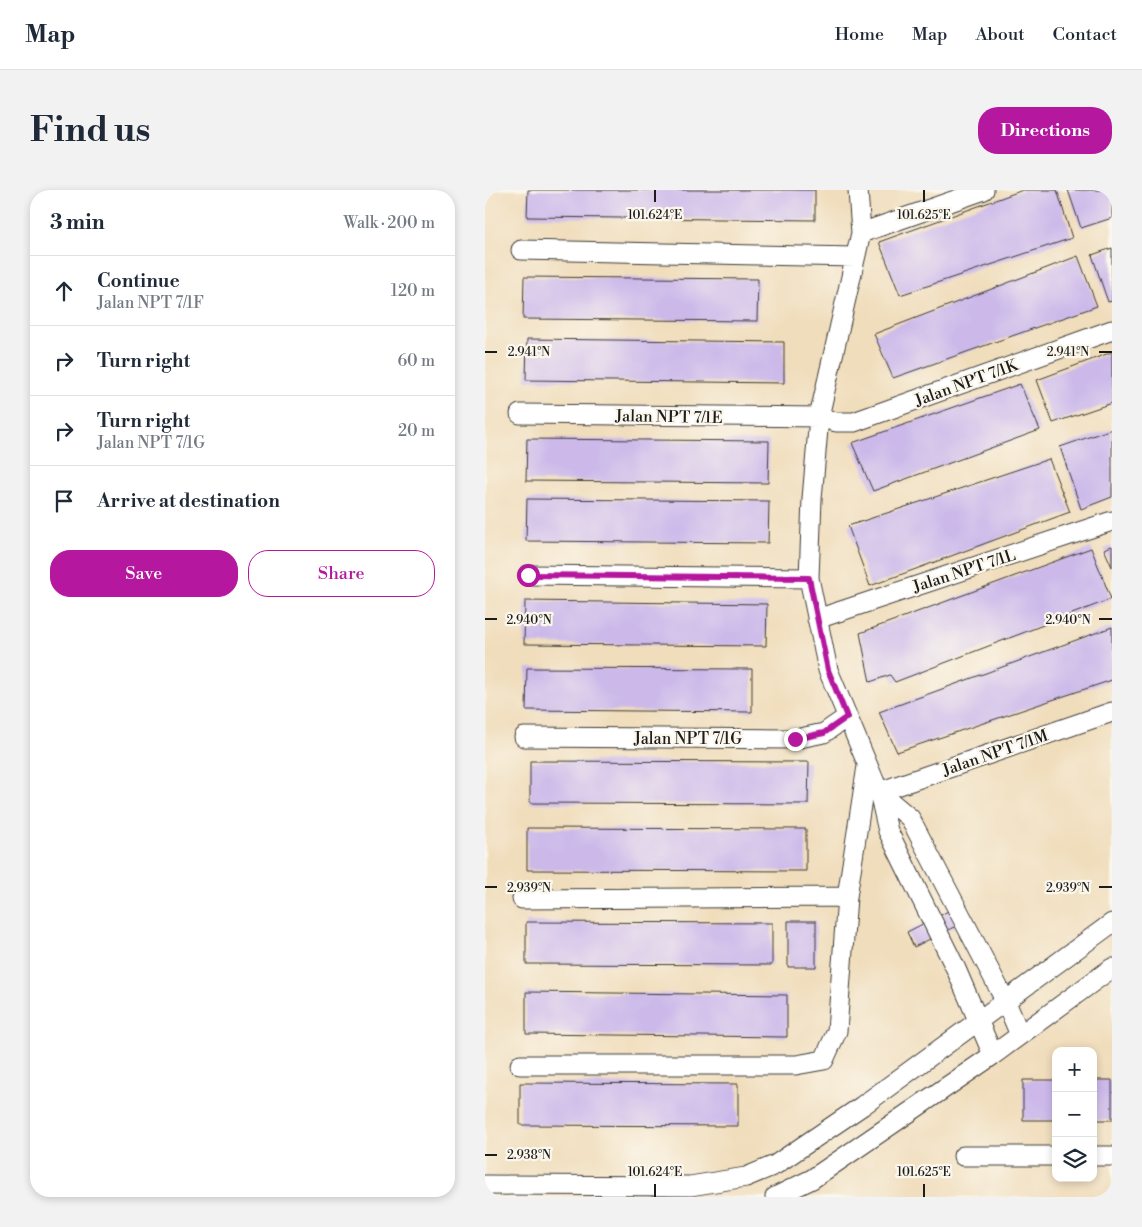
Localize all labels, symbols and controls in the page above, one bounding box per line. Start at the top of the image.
text: Map [25,20,75,50]
text: Home [835,23,884,46]
text: Map [912,23,948,46]
text: About [976,23,1025,46]
text: Contact [1053,23,1117,46]
button: Directions [978,107,1112,154]
text: Find us [30,109,150,152]
text: 101.624°E [628,208,682,223]
text: 101.625°E [897,208,951,223]
text: 3 min [50,210,105,236]
text: Walk · 200 m [343,213,435,233]
text: Continue [97,269,180,293]
icon: ahead [50,277,78,305]
text: 120 m [391,281,435,301]
text: Jalan NPT 7/1F [97,293,204,313]
text: 2.941°N [508,345,550,360]
text: 2.941°N [1047,345,1089,360]
icon: right [50,347,78,375]
text: Turn right [97,349,190,373]
text: 60 m [397,351,435,371]
street label: Jalan NPT 7/1K [911,355,1022,411]
street label: Jalan NPT 7/1E [614,406,723,428]
text: Turn right [97,409,190,433]
icon: right [50,417,78,445]
text: 20 m [398,421,435,441]
text: Jalan NPT 7/1G [97,433,205,453]
icon: arrive [50,487,78,515]
text: Arrive at destination [97,489,280,513]
street label: Jalan NPT 7/1L [909,545,1019,597]
button: Save [50,550,238,597]
button: Share [248,550,435,597]
route start [517,564,540,587]
text: 2.940°N [506,613,552,628]
text: 2.940°N [1045,613,1091,628]
street label: Jalan NPT 7/1M [939,726,1051,781]
route end [784,728,807,751]
street label: Jalan NPT 7/1G [633,729,742,749]
text: 2.939°N [507,881,551,896]
text: 2.939°N [1046,881,1090,896]
map controls [1052,1047,1097,1182]
button: + [1052,1047,1097,1092]
button: − [1052,1092,1097,1137]
button: layers [1052,1137,1097,1182]
text: 2.938°N [507,1148,551,1163]
text: 101.624°E [628,1165,682,1180]
text: 101.625°E [897,1165,951,1180]

